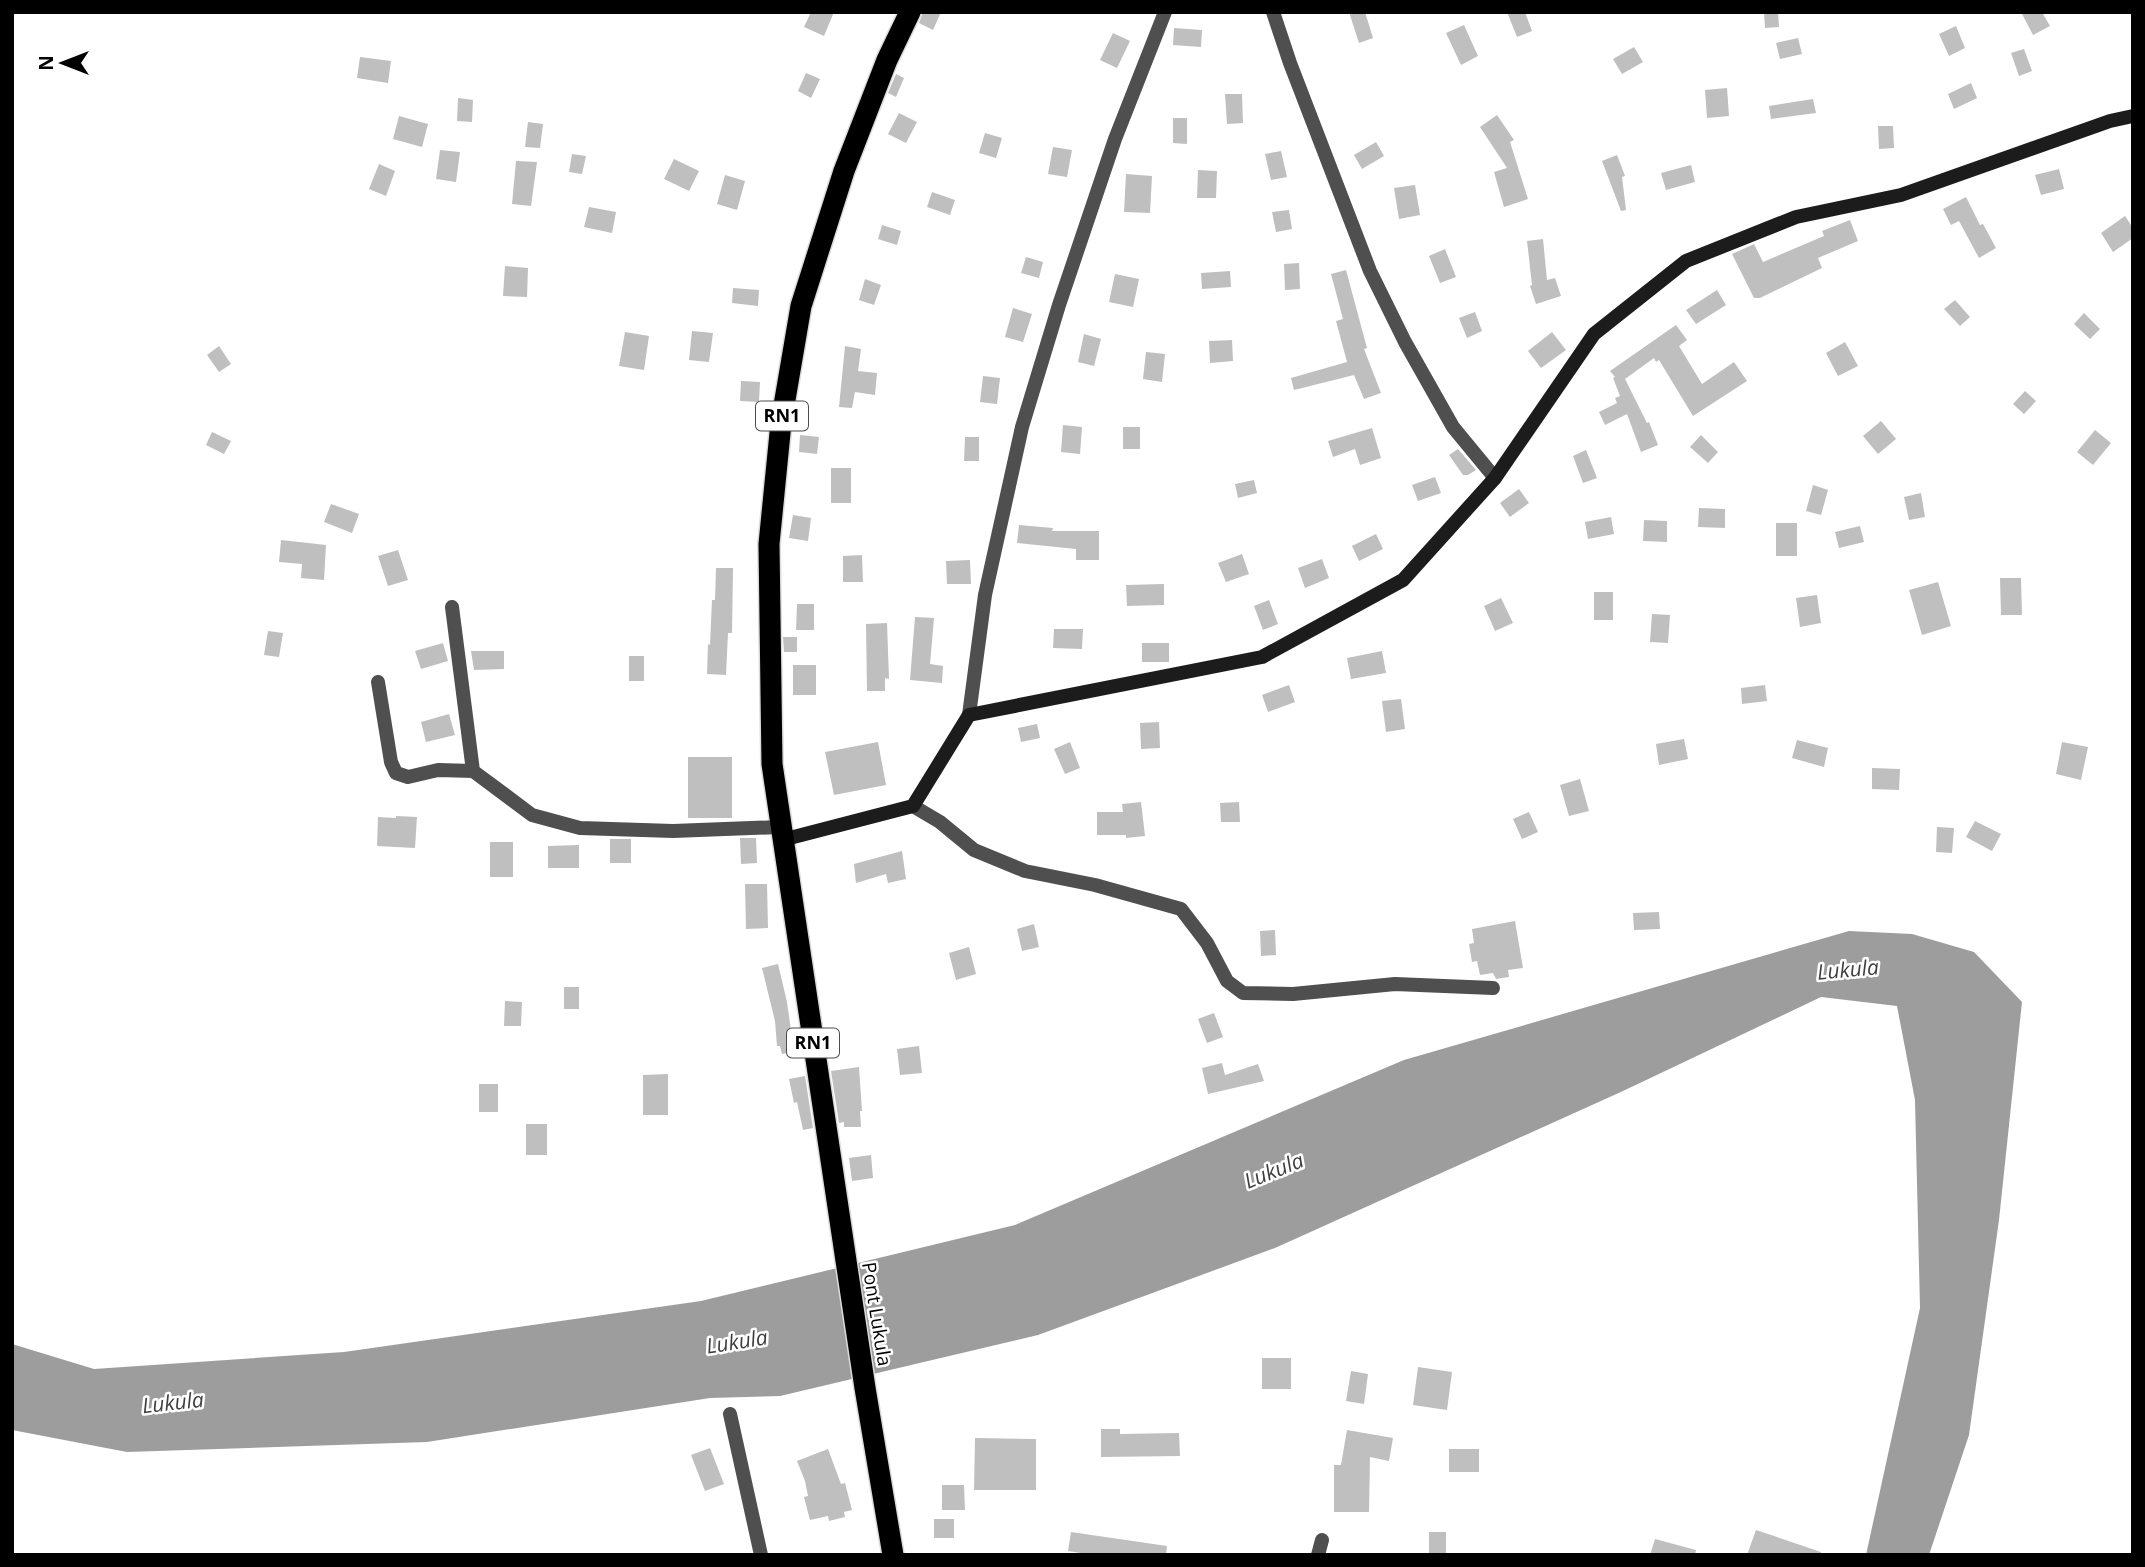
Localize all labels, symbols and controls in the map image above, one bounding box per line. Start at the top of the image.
north arrow [28,28,98,98]
text: N [33,55,59,71]
road number: RN1 [756,402,808,430]
water label: Lukula [1816,952,1880,986]
road number: RN1 [787,1028,839,1058]
water label: Lukula [1240,1145,1308,1195]
street label: Pont Lukula [856,1260,898,1368]
water label: Lukula [704,1322,770,1360]
water label: Lukula [141,1385,205,1419]

